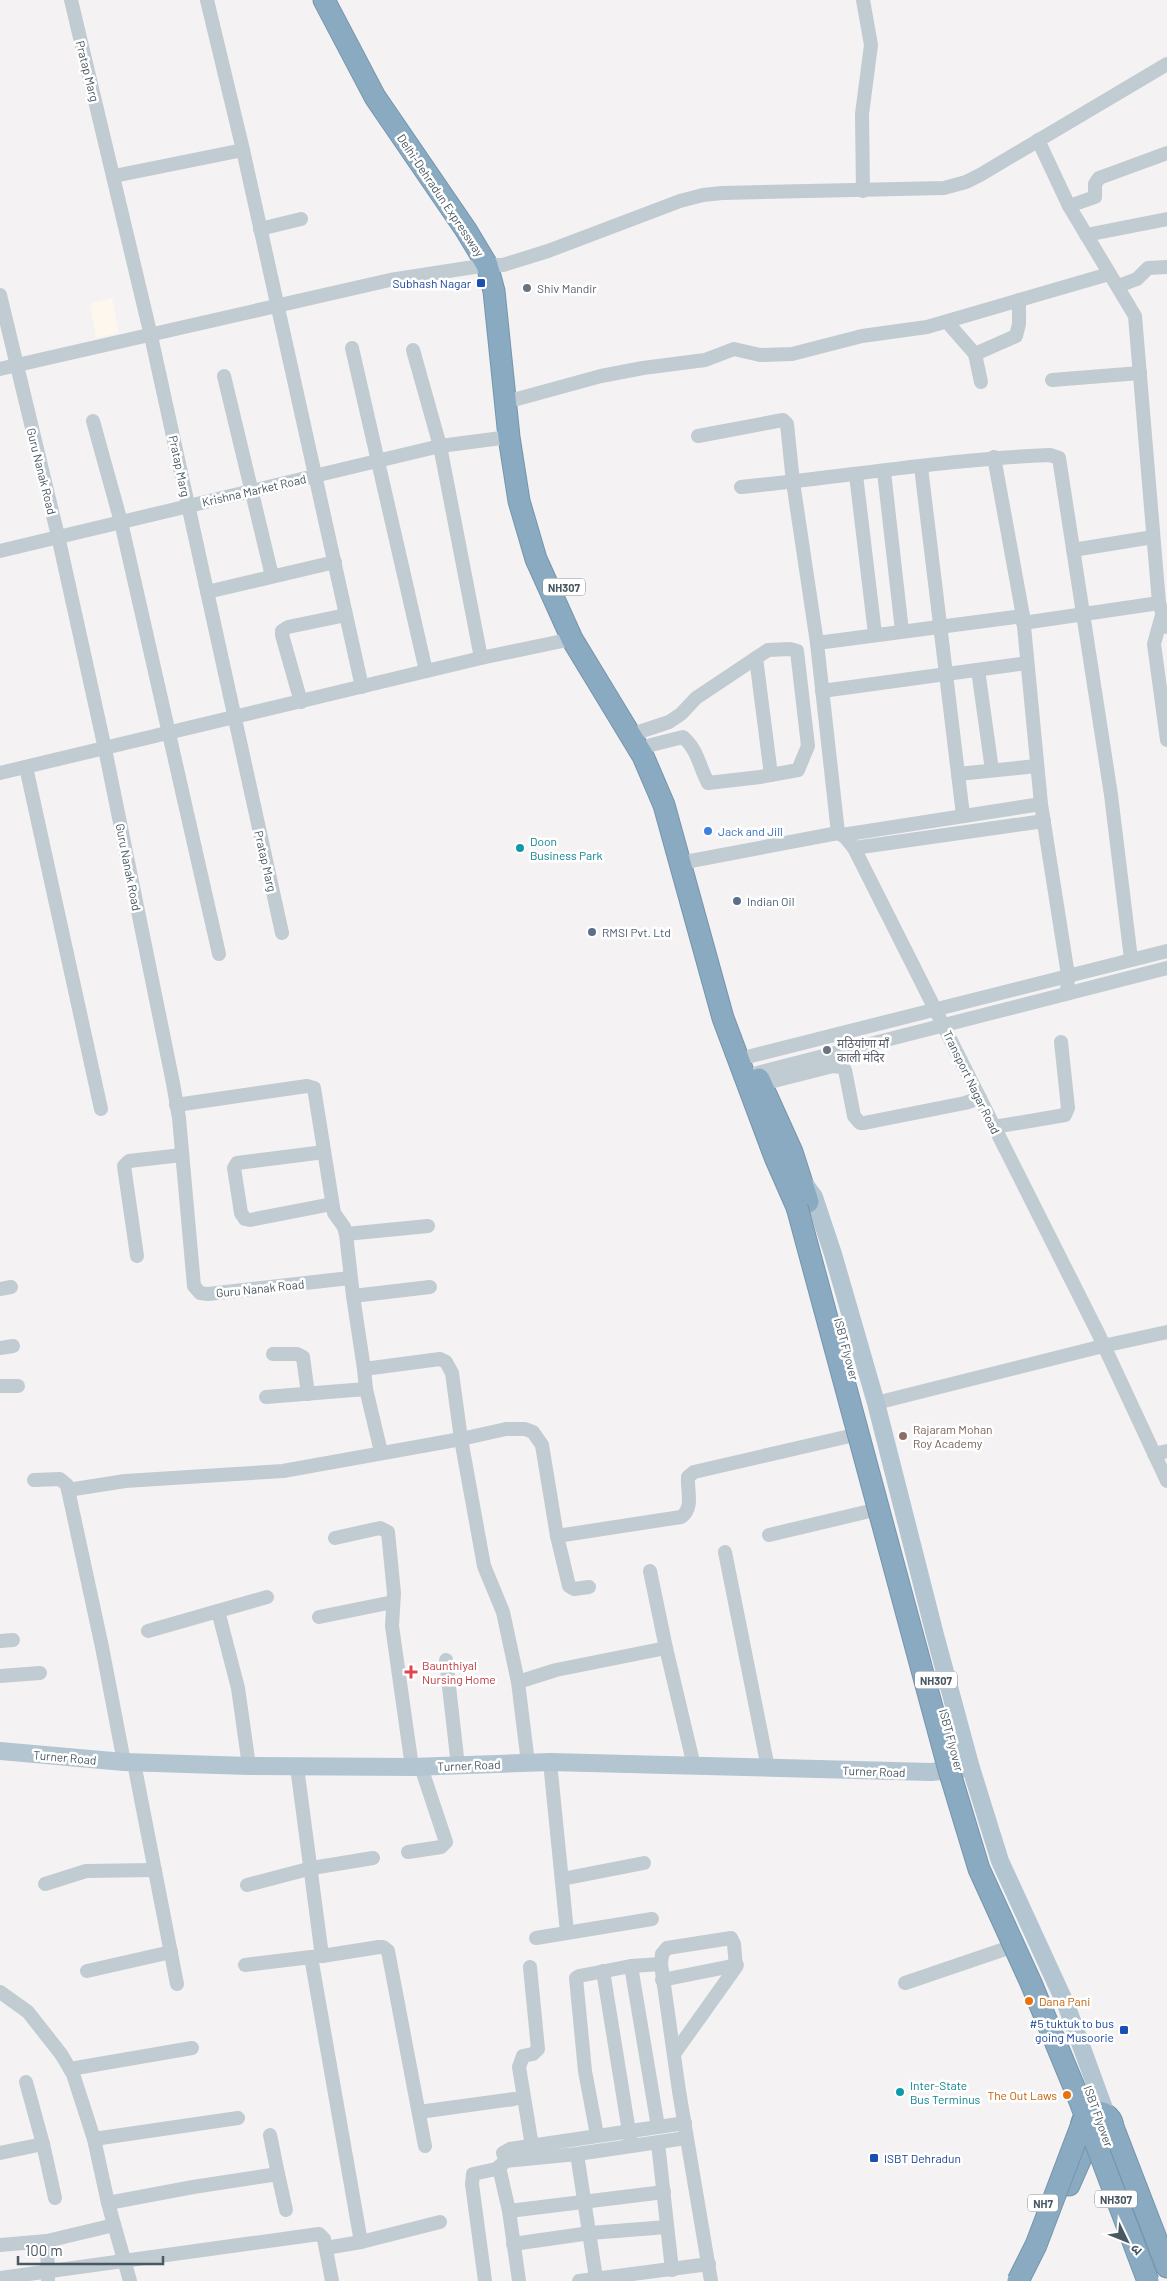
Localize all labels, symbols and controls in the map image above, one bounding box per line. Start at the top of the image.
street label: Pratap Marg [74,39,102,103]
street label: Delhi-Dehradun Expressway [395,131,488,259]
place label: Subhash Nagar [393,276,472,290]
marker: Subhash Nagar [475,277,487,289]
place label: Shiv Mandir [537,281,597,295]
marker: Shiv Mandir [521,282,533,294]
street label: Guru Nanak Road [24,426,60,516]
street label: Pratap Marg [167,434,193,498]
street label: Krishna Market Road [201,471,307,509]
road number: NH307 [543,578,585,596]
street label: Guru Nanak Road [114,822,144,912]
place label: Jack and Jill [718,824,783,838]
marker: Jack and Jill [702,825,714,837]
street label: Pratap Marg [252,829,280,893]
place label: Doon Business Park [530,834,603,862]
marker: Doon Business Park [514,842,526,854]
place label: Indian Oil [747,894,794,908]
marker: Indian Oil [731,895,743,907]
place label: RMSI Pvt. Ltd [602,925,671,939]
marker: RMSI Pvt. Ltd [586,926,598,938]
street label: Transport Nagar Road [941,1028,1003,1136]
place label: मठियांणा माँ काली मंदिर [837,1036,890,1064]
marker: मठियांणा माँ काली मंदिर [821,1044,833,1056]
street label: Guru Nanak Road [215,1276,305,1300]
street label: ISBT Flyover [832,1316,862,1382]
place label: Rajaram Mohan Roy Academy [913,1422,993,1450]
marker: Rajaram Mohan Roy Academy [897,1430,909,1442]
place label: Baunthiyal Nursing Home [422,1658,496,1686]
marker: Baunthiyal Nursing Home [404,1665,418,1679]
road number: NH307 [915,1672,957,1688]
street label: ISBT Flyover [937,1707,967,1773]
street label: Turner Road [33,1747,97,1767]
street label: Turner Road [437,1757,501,1773]
street label: Turner Road [842,1763,906,1779]
place label: Dana Pani [1039,1994,1090,2008]
marker: Dana Pani [1023,1995,1035,2007]
place label: #5 tuktuk to bus going Musoorie [1030,2016,1114,2044]
marker: #5 tuktuk to bus going Musoorie [1118,2024,1130,2036]
place label: Inter-State Bus Terminus [910,2078,981,2106]
street label: ISBT Flyover [1081,2083,1117,2149]
marker: Inter-State Bus Terminus [894,2086,906,2098]
place label: The Out Laws [987,2088,1057,2102]
marker: The Out Laws [1061,2089,1073,2101]
place label: ISBT Dehradun [884,2151,961,2165]
marker: ISBT Dehradun [868,2152,880,2164]
road number: NH307 [1095,2190,1137,2208]
road number: NH7 [1028,2194,1058,2212]
north arrow [1102,2216,1152,2266]
scale bar [18,2234,162,2266]
text: 100 m [25,2241,63,2259]
text: उ [1127,2241,1146,2260]

